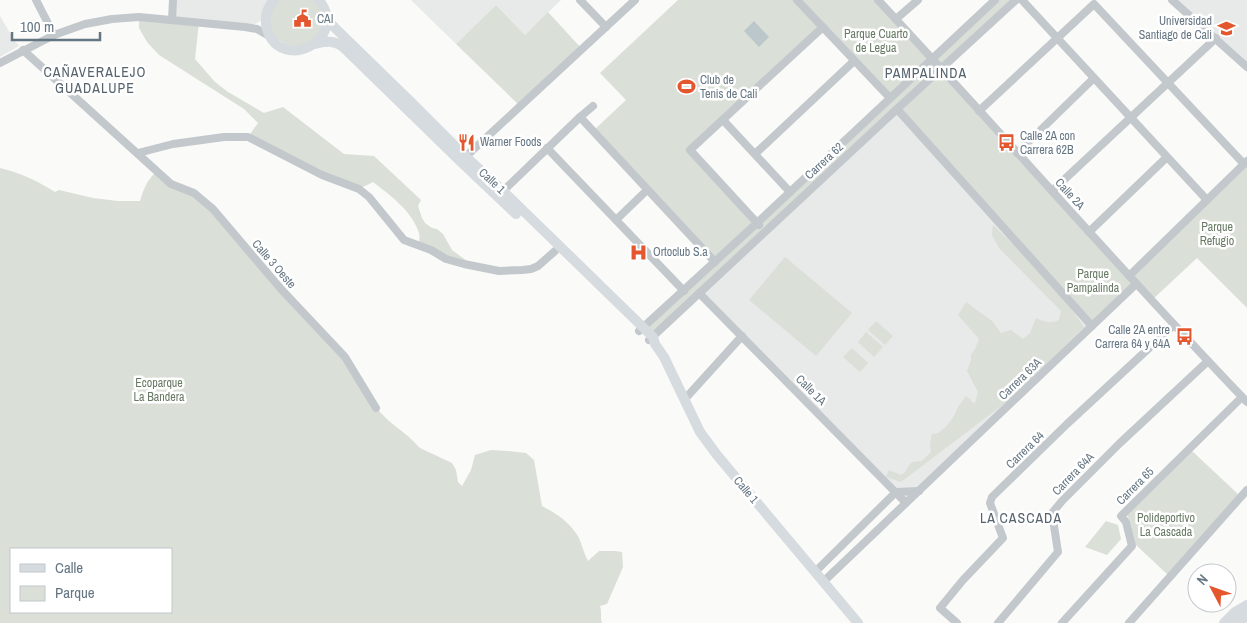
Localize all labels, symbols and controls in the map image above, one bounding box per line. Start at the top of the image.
public building icon: CAI [293,9,313,29]
scale bar [12,10,100,42]
place label: CAI [317,11,333,27]
place label: Universidad Santiago de Cali [1139,13,1212,43]
text: 100 m [20,16,54,37]
school or university icon: Universidad Santiago de Cali [1216,18,1236,38]
park label: Parque Cuarto de Legua [844,26,908,56]
district label: CAÑAVERALEJO GUADALUPE [43,63,147,97]
district label: PAMPALINDA [885,64,967,82]
place label: Club de Tenis de Cali [700,72,757,102]
sports icon: Club de Tenis de Cali [676,77,696,97]
place label: Calle 2A con Carrera 62B [1020,128,1075,158]
restaurant icon: Warner Foods [456,132,476,152]
bus stop icon: Calle 2A con Carrera 62B [996,133,1016,153]
place label: Warner Foods [480,134,542,150]
street label: Carrera 62 [801,139,847,183]
street label: Calle 1 [475,165,509,198]
street label: Calle 2A [1052,175,1089,213]
park label: Parque Refugio [1200,219,1234,249]
street label: Calle 3 Oeste [248,236,300,292]
hospital icon: Ortoclub S.a [629,242,649,262]
place label: Ortoclub S.a [653,244,708,260]
park label: Parque Pampalinda [1067,266,1120,296]
place label: Calle 2A entre Carrera 64 y 64A [1095,322,1170,352]
bus stop icon: Calle 2A entre Carrera 64 y 64A [1174,327,1194,347]
street label: Carrera 63A [995,354,1045,403]
street label: Calle 1A [792,371,830,409]
park label: Ecoparque La Bandera [134,375,185,405]
street label: Carrera 64 [1003,428,1048,472]
street label: Carrera 64A [1049,449,1098,499]
street label: Carrera 65 [1113,463,1158,508]
street label: Calle 1 [730,473,762,507]
district label: LA CASCADA [980,509,1062,527]
park label: Polideportivo La Cascada [1137,510,1195,540]
legend [10,548,172,613]
text: Calle [55,557,83,578]
north arrow [1187,563,1237,613]
text: N [1193,570,1212,589]
text: Parque [55,582,95,603]

